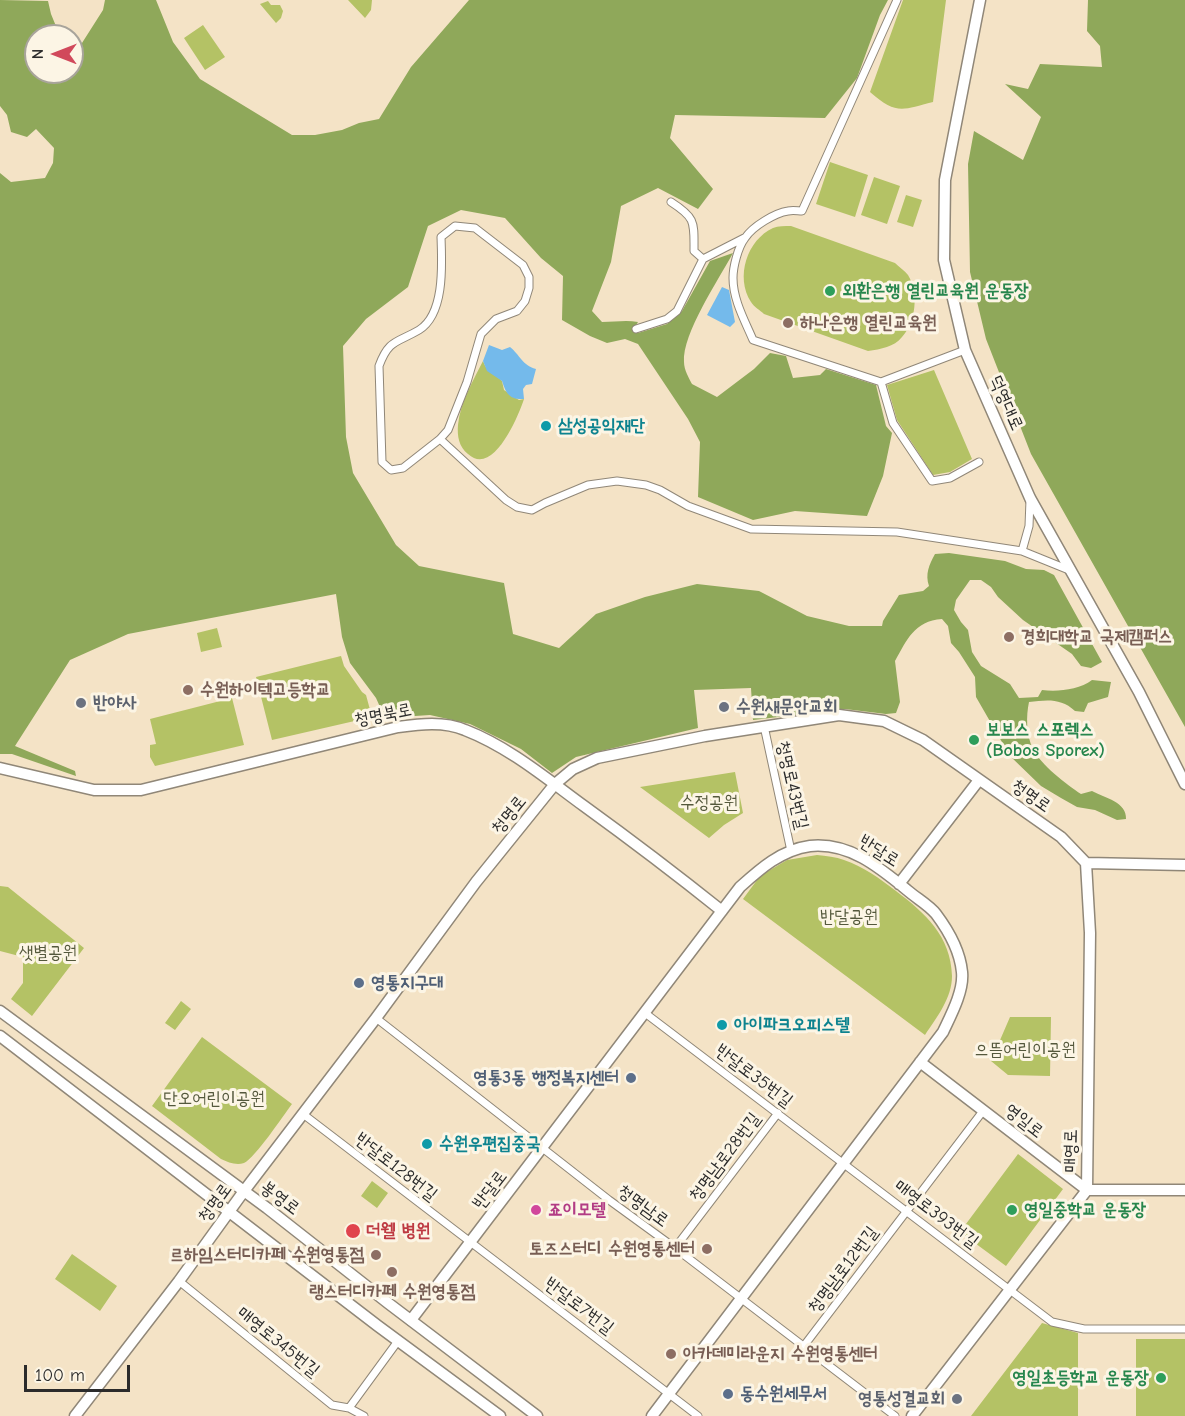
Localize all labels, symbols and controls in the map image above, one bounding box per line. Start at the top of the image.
north arrow [24,24,84,84]
text: N [29,49,47,59]
place label: 외환은행 열린교육원 운동장 [842,280,1029,302]
marker: 외환은행 열린교육원 운동장 [823,284,837,298]
place label: 하나은행 열린교육원 [800,312,937,334]
marker: 하나은행 열린교육원 [781,316,795,330]
street label: 덕영대로 [984,372,1028,434]
place label: 삼성공익재단 [558,415,645,437]
marker: 삼성공익재단 [539,419,553,433]
place label: 경희대학교 국제캠퍼스 [1021,626,1172,648]
marker: 경희대학교 국제캠퍼스 [1002,630,1016,644]
place label: 수원하이텍고등학교 [200,679,330,701]
marker: 수원하이텍고등학교 [181,683,195,697]
place label: 반야사 [93,692,136,714]
marker: 반야사 [74,696,88,710]
place label: 수원새문안교회 [736,696,837,718]
street label: 청명북로 [353,699,413,731]
marker: 수원새문안교회 [717,700,731,714]
place label: 보보스 스포렉스 (Bobos Sporex) [986,719,1105,762]
marker: 보보스 스포렉스 (Bobos Sporex) [967,733,981,747]
street label: 청명로43번길 [771,739,813,831]
street label: 청명로 [1007,775,1055,817]
street label: 청명로 [487,791,531,839]
park label: 수정공원 [680,792,738,814]
street label: 반달로 [855,830,903,872]
park label: 반달공원 [820,906,878,928]
park label: 샛별공원 [19,942,77,964]
place label: 영통지구대 [371,972,443,994]
marker: 영통지구대 [352,976,366,990]
place label: 아이파크오피스텔 [734,1014,850,1036]
marker: 아이파크오피스텔 [715,1018,729,1032]
park label: 으뜸어린이공원 [974,1039,1076,1061]
street label: 반달로35번길 [711,1040,797,1112]
place label: 영통3동 행정복지센터 [473,1067,619,1089]
marker: 영통3동 행정복지센터 [624,1071,638,1085]
park label: 단오어린이공원 [163,1088,265,1110]
street label: 영일로 [1000,1099,1048,1143]
street label: 청명남로28번길 [685,1108,765,1206]
street label: 반달로128번길 [351,1128,441,1206]
street label: 매영로 [1060,1129,1082,1173]
place label: 수원우편집중국 [439,1133,540,1155]
marker: 수원우편집중국 [420,1137,434,1151]
street label: 반달로 [468,1166,512,1214]
street label: 매영로393번길 [889,1175,983,1253]
street label: 봉영로 [256,1176,304,1220]
street label: 청명로 [193,1179,237,1227]
street label: 청명남로 [613,1180,673,1232]
place label: 죠이모텔 [548,1199,606,1221]
place label: 영일중학교 운동장 [1024,1199,1146,1221]
marker: 죠이모텔 [529,1203,543,1217]
marker: 영일중학교 운동장 [1005,1203,1019,1217]
place label: 더웰 병원 [366,1220,430,1242]
marker: 더웰 병원 [344,1222,362,1240]
street label: 청명남로12번길 [803,1222,883,1318]
place label: 토즈스터디 수원영통센터 [529,1238,695,1260]
marker: 토즈스터디 수원영통센터 [700,1242,714,1256]
place label: 르하임스터디카페 수원영통점 [169,1244,364,1266]
marker: 르하임스터디카페 수원영통점 [369,1248,383,1262]
marker: 랭스터디카페 수원영통점 [385,1265,399,1279]
street label: 반달로7번길 [540,1273,618,1339]
place label: 랭스터디카페 수원영통점 [309,1281,475,1303]
street label: 매영로345번길 [232,1302,324,1382]
place label: 아카데미라운지 수원영통센터 [683,1343,878,1365]
marker: 아카데미라운지 수원영통센터 [664,1347,678,1361]
scale bar [27,1353,134,1391]
text: 100 m [35,1365,85,1386]
place label: 영일초등학교 운동장 [1012,1367,1149,1389]
marker: 영일초등학교 운동장 [1154,1371,1168,1385]
place label: 동수원세무서 [740,1383,827,1405]
marker: 동수원세무서 [721,1387,735,1401]
place label: 영통성결교회 [858,1388,945,1410]
marker: 영통성결교회 [950,1392,964,1406]

